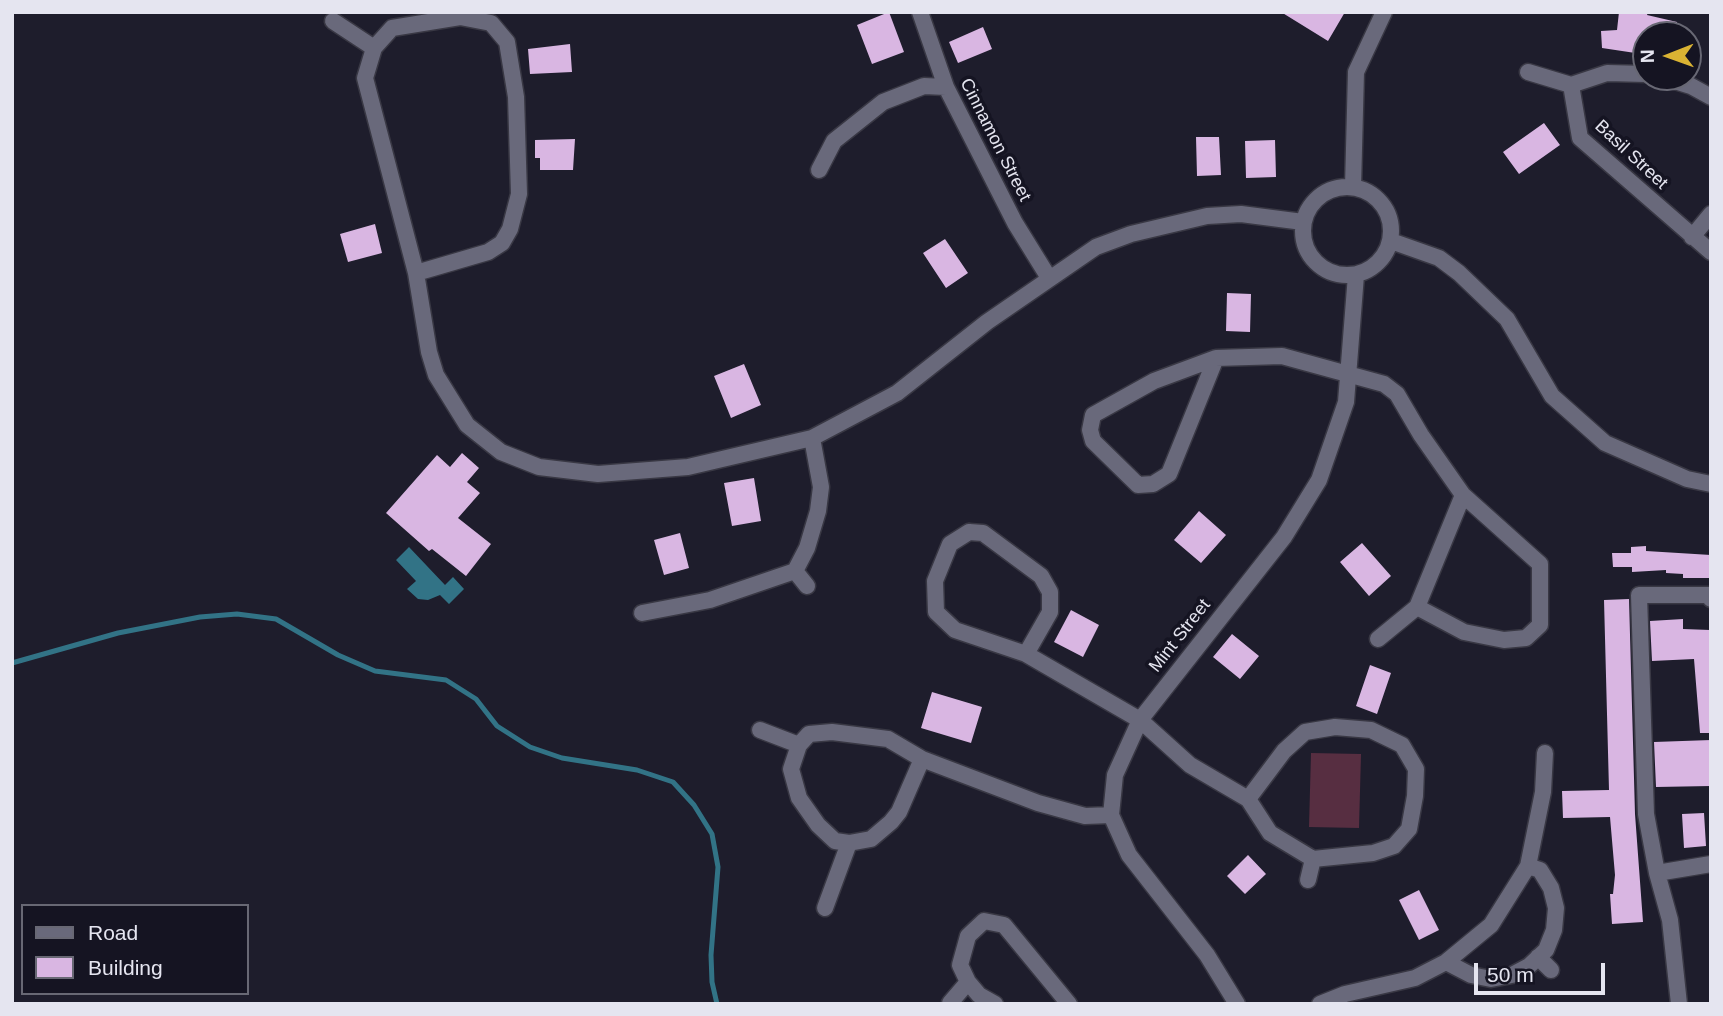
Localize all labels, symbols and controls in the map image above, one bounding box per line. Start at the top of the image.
north arrow [1632,21,1702,91]
text: N [1637,49,1658,63]
street label: Cinnamon Street [955,75,1035,205]
street label: Basil Street [1590,116,1672,194]
street label: Mint Street [1145,595,1215,677]
legend [21,904,248,995]
text: Road [88,921,138,944]
scale bar [1478,950,1609,994]
text: Building [88,956,163,979]
text: 50 m [1487,963,1534,986]

